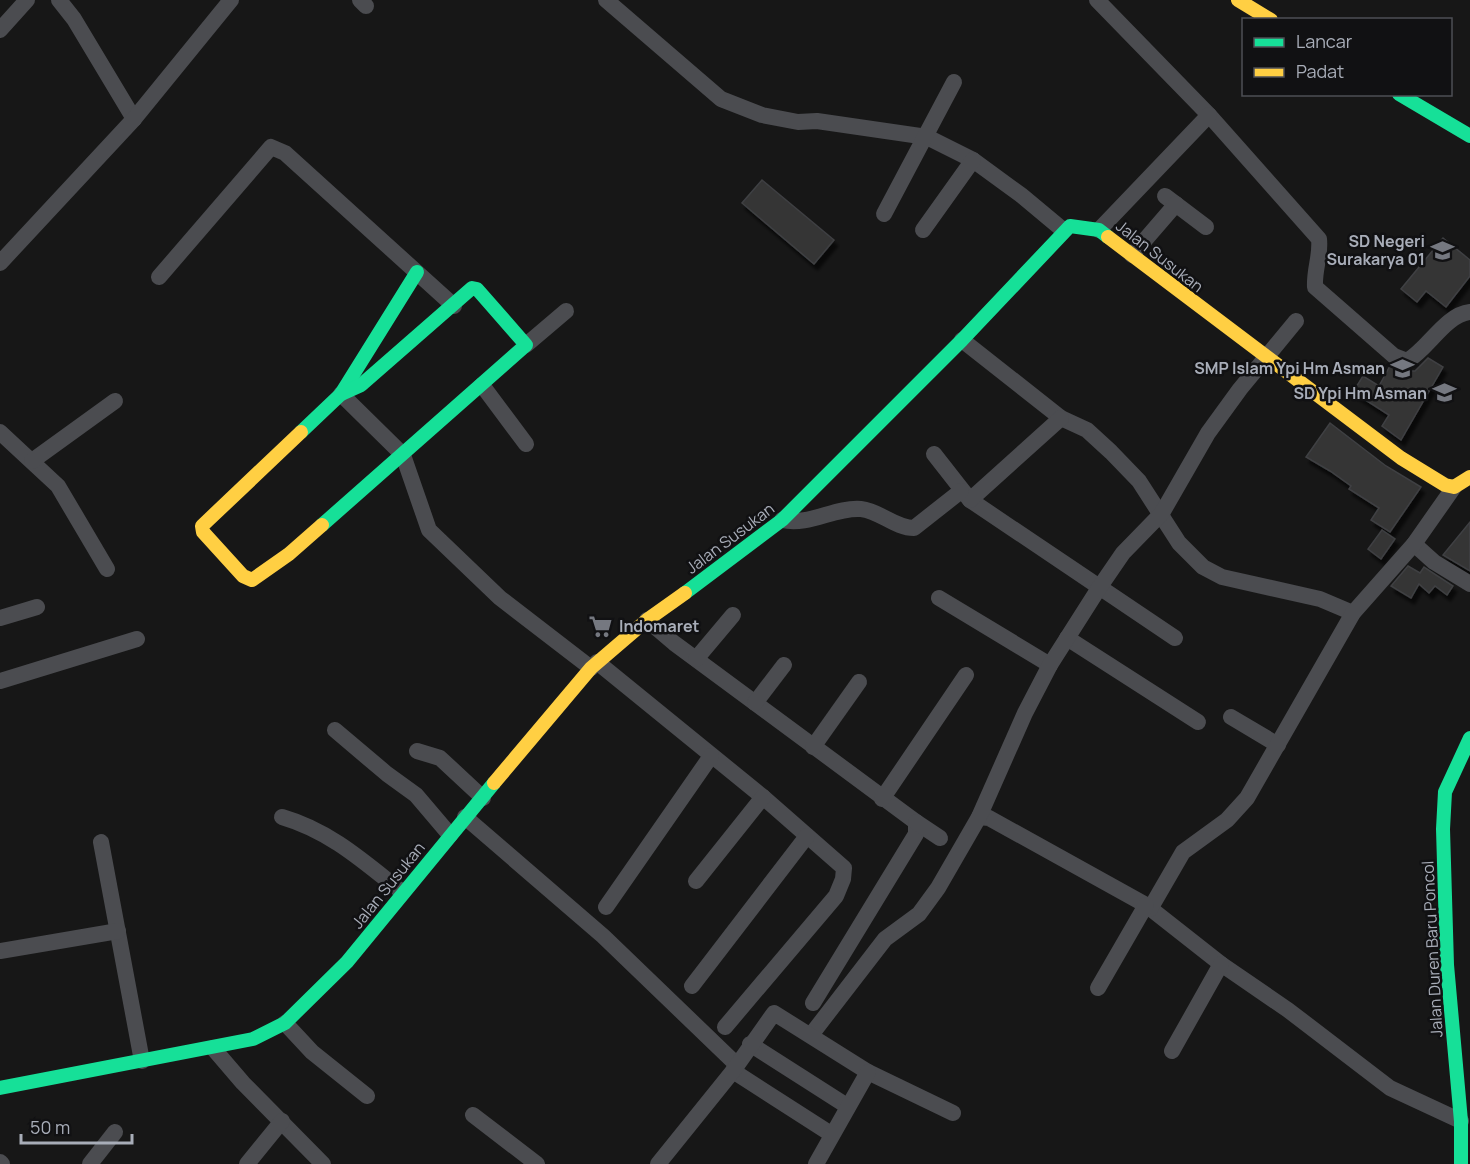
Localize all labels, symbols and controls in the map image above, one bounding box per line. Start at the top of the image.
legend [1242,18,1452,96]
text: Lancar [1296,29,1353,53]
text: Padat [1296,59,1344,83]
street label: Jalan Susukan [1112,215,1208,297]
place label: SD Negeri Surakarya 01 [1327,230,1425,270]
school or university icon: SD Negeri Surakarya 01 [1430,237,1456,263]
school or university icon: SMP Islam Ypi Hm Asman [1390,355,1416,381]
place label: SMP Islam Ypi Hm Asman [1194,357,1385,379]
school or university icon: SD Ypi Hm Asman [1432,380,1458,406]
place label: SD Ypi Hm Asman [1293,382,1427,404]
street label: Jalan Susukan [681,498,779,578]
supermarket icon: Indomaret [588,613,614,639]
place label: Indomaret [619,615,700,637]
street label: Jalan Susukan [346,837,430,933]
street label: Jalan Duren Baru Poncol [1416,860,1448,1038]
scale bar [21,1107,132,1145]
text: 50 m [30,1115,70,1139]

